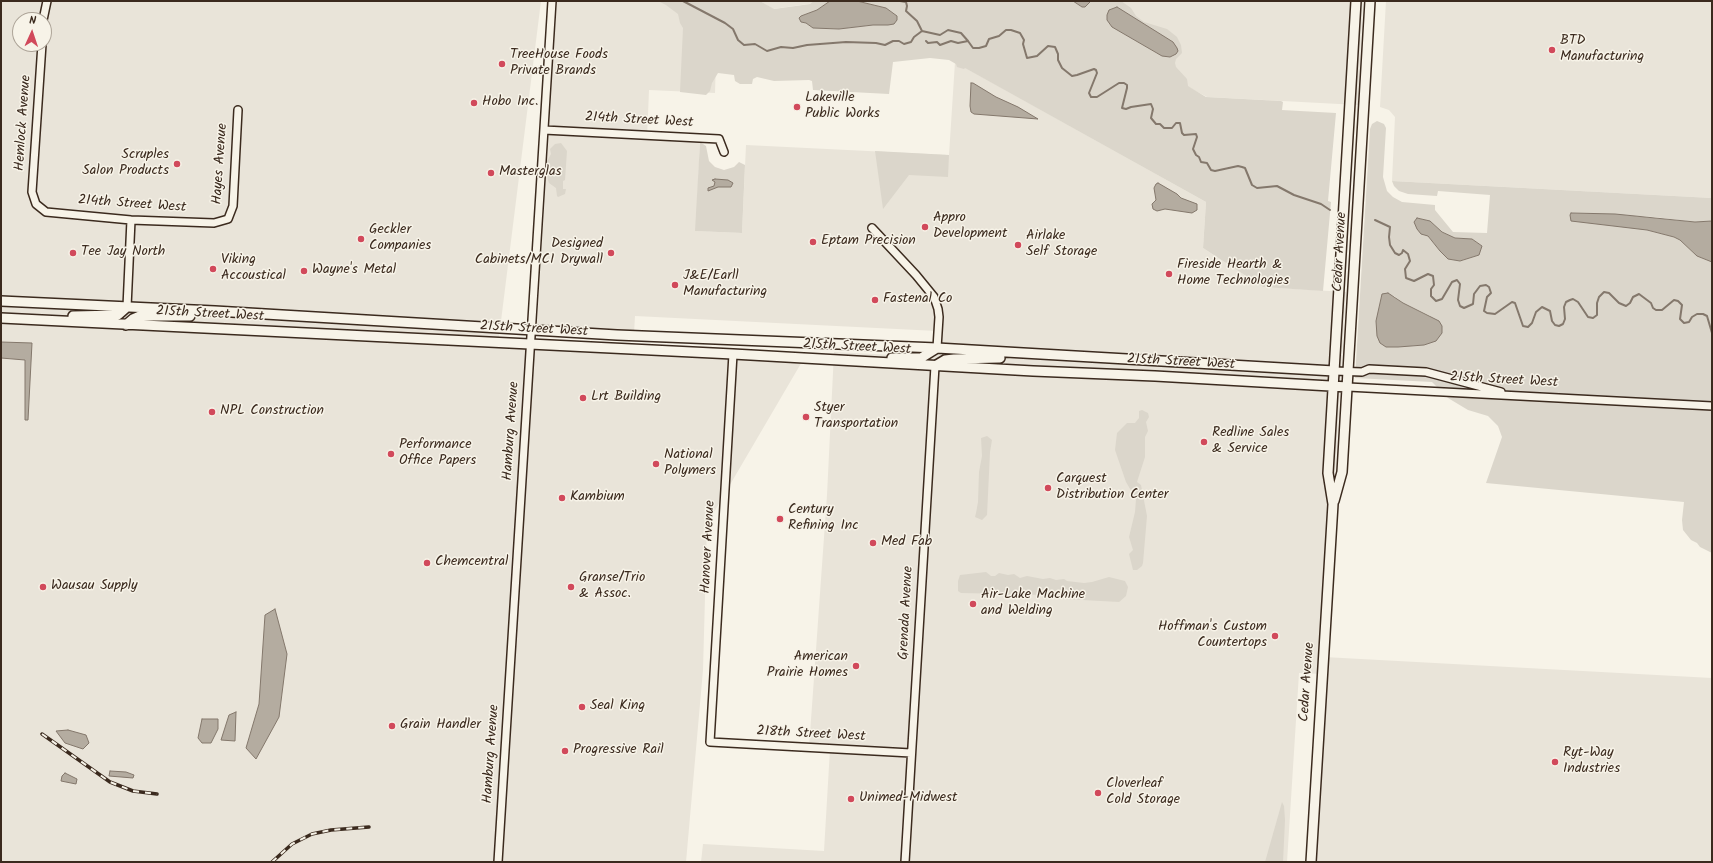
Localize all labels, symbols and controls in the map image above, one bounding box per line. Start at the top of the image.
north arrow [12,12,52,52]
text: N [29,12,37,30]
place label: BTD Manufacturing [1560,34,1644,66]
marker: BTD Manufacturing [1547,45,1557,55]
place label: TreeHouse Foods Private Brands [510,48,608,80]
marker: TreeHouse Foods Private Brands [497,59,507,69]
street label: Hemlock Avenue [12,74,36,172]
place label: Lakeville Public Works [805,91,880,124]
place label: Hobo Inc. [482,95,538,111]
marker: Hobo Inc. [469,98,479,108]
marker: Lakeville Public Works [792,102,802,112]
street label: 214th Street West [584,110,694,132]
street label: Hayes Avenue [210,123,232,205]
place label: Scruples Salon Products [82,148,169,180]
marker: Scruples Salon Products [172,159,182,169]
place label: Masterglas [499,165,562,181]
marker: Masterglas [486,168,496,178]
street label: 214th Street West [77,193,187,217]
place label: Appro Development [933,211,1007,244]
street label: Cedar Avenue [1331,212,1351,292]
marker: Appro Development [920,222,930,232]
place label: Geckler Companies [369,223,431,256]
place label: Airlake Self Storage [1026,229,1097,262]
marker: Geckler Companies [356,234,366,244]
place label: Eptam Precision [821,234,916,250]
place label: Designed Cabinets/MCI Drywall [475,237,603,270]
marker: Eptam Precision [808,237,818,247]
marker: Airlake Self Storage [1013,240,1023,250]
place label: Tee Jay North [81,245,165,261]
marker: Tee Jay North [68,248,78,258]
marker: Designed Cabinets/MCI Drywall [606,248,616,258]
place label: Viking Accoustical [221,253,286,286]
place label: Fireside Hearth & Home Technologies [1177,258,1289,290]
place label: Wayne's Metal [312,263,396,279]
marker: Viking Accoustical [208,264,218,274]
marker: Wayne's Metal [299,266,309,276]
place label: J&E/Earll Manufacturing [683,269,767,302]
marker: Fireside Hearth & Home Technologies [1164,269,1174,279]
marker: J&E/Earll Manufacturing [670,280,680,290]
place label: Fastenal Co [883,292,952,308]
marker: Fastenal Co [870,295,880,305]
street label: 215th Street West [155,304,265,326]
street label: 215th Street West [479,319,589,341]
street label: 215th Street West [802,337,912,359]
street label: 215th Street West [1126,352,1236,374]
street label: 215th Street West [1449,370,1559,392]
street label: Hamburg Avenue [500,381,524,481]
place label: Lrt Building [591,390,661,406]
marker: Lrt Building [578,393,588,403]
place label: Styer Transportation [814,401,898,434]
place label: NPL Construction [220,404,324,420]
marker: NPL Construction [207,407,217,417]
marker: Styer Transportation [801,412,811,422]
place label: Redline Sales & Service [1212,426,1289,458]
marker: Redline Sales & Service [1199,437,1209,447]
place label: Performance Office Papers [399,438,476,470]
place label: National Polymers [664,448,716,480]
marker: Performance Office Papers [386,449,396,459]
marker: National Polymers [651,459,661,469]
place label: Carquest Distribution Center [1056,472,1168,504]
marker: Carquest Distribution Center [1043,483,1053,493]
place label: Kambium [570,490,625,506]
marker: Kambium [557,493,567,503]
street label: Hanover Avenue [698,500,720,594]
place label: Century Refining Inc [788,503,858,536]
marker: Century Refining Inc [775,514,785,524]
place label: Med Fab [881,535,932,551]
marker: Med Fab [868,538,878,548]
place label: Chemcentral [435,555,508,571]
marker: Chemcentral [422,558,432,568]
street label: Grenada Avenue [896,566,918,660]
place label: Granse/Trio & Assoc. [579,571,645,604]
place label: Wausau Supply [51,579,138,595]
marker: Wausau Supply [38,582,48,592]
marker: Granse/Trio & Assoc. [566,582,576,592]
place label: Air-Lake Machine and Welding [981,588,1085,620]
marker: Air-Lake Machine and Welding [968,599,978,609]
place label: Hoffman's Custom Countertops [1158,620,1267,652]
marker: Hoffman's Custom Countertops [1270,631,1280,641]
street label: Cedar Avenue [1297,642,1319,722]
place label: American Prairie Homes [767,650,848,682]
marker: American Prairie Homes [851,661,861,671]
place label: Seal King [590,699,645,715]
marker: Seal King [577,702,587,712]
street label: Hamburg Avenue [480,704,504,804]
place label: Grain Handler [400,718,481,734]
marker: Grain Handler [387,721,397,731]
street label: 218th Street West [756,724,866,746]
place label: Progressive Rail [573,743,664,759]
marker: Progressive Rail [560,746,570,756]
place label: Ryt-Way Industries [1563,746,1620,778]
marker: Ryt-Way Industries [1550,757,1560,767]
place label: Cloverleaf Cold Storage [1106,777,1180,810]
marker: Cloverleaf Cold Storage [1093,788,1103,798]
place label: Unimed-Midwest [859,791,957,807]
marker: Unimed-Midwest [846,794,856,804]

